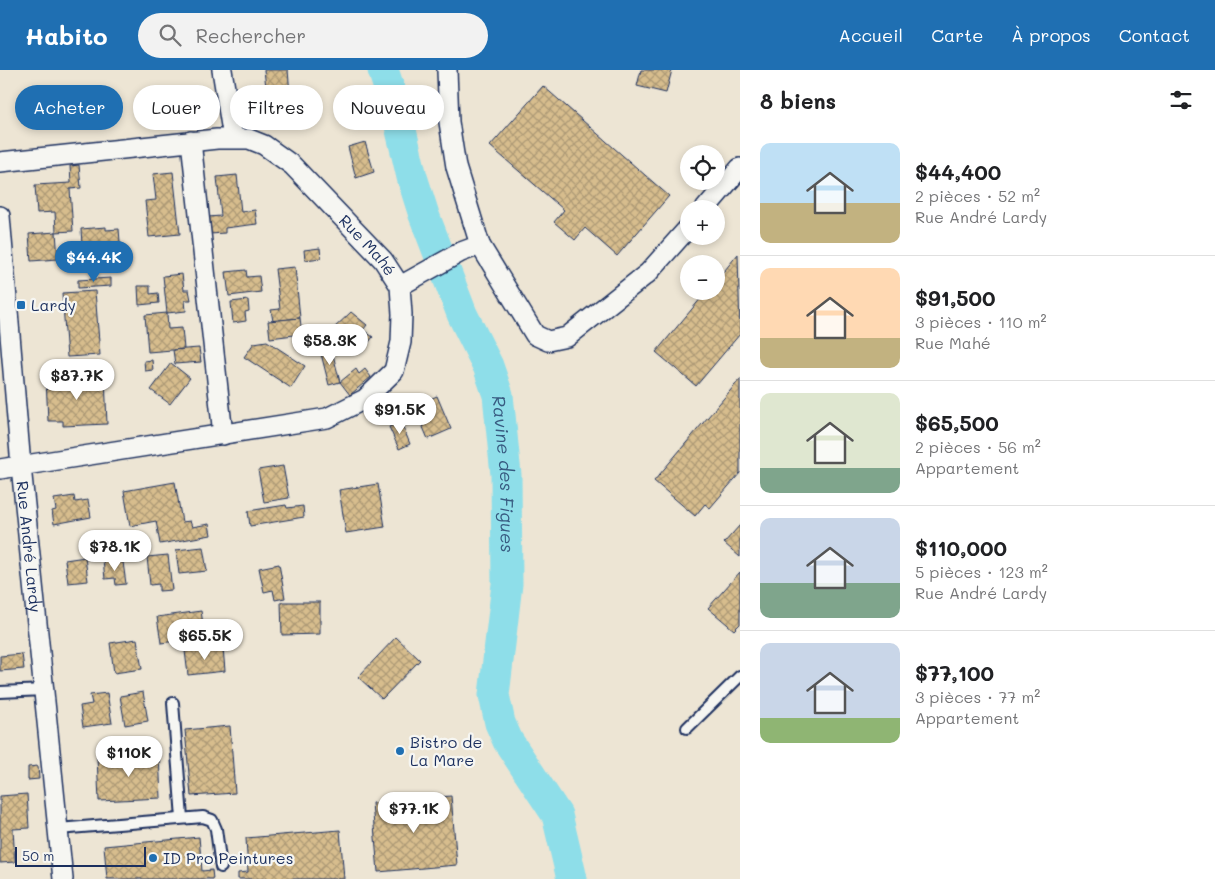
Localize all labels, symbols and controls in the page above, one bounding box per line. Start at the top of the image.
search box [138,13,488,58]
text: Habito [25,20,108,51]
icon: search [156,21,184,49]
text: Rechercher [196,23,306,48]
text: Accueil [838,23,903,47]
text: Carte [931,23,983,47]
text: À propos [1011,23,1091,47]
text: Contact [1119,23,1190,47]
chip: Acheter [15,85,123,130]
chip: Louer [133,85,220,130]
chip: Filtres [230,85,323,130]
chip: Nouveau [333,85,444,130]
icon: filters [1167,86,1195,114]
text: 8 biens [760,87,836,114]
map controls [680,145,725,300]
button: locate [680,145,725,190]
text: $44,400 [915,158,1001,185]
icon: home [800,163,860,223]
text: 2 pièces · 52 m² [915,185,1040,206]
button: + [680,200,725,245]
text: Rue André Lardy [915,206,1047,227]
street label: Rue Mahé [335,210,401,279]
pin: $44.4K [53,240,135,283]
text: $44.4K [66,246,122,267]
button: − [680,255,725,300]
text: $91,500 [915,284,996,311]
icon: home [800,288,860,348]
place label: Lardy [31,294,76,315]
marker: Lardy [15,299,27,311]
text: 3 pièces · 110 m² [915,311,1047,332]
pin: $58.3K [289,324,371,366]
text: $58.3K [303,329,357,350]
text: Rue Mahé [915,332,991,353]
pin: $87.7K [36,358,118,401]
text: $87.7K [50,364,104,385]
pin: $91.5K [359,392,441,435]
water label: Ravine des Figues [487,394,520,553]
text: $91.5K [374,398,426,419]
text: $65,500 [915,409,999,436]
icon: home [800,413,860,473]
text: 2 pièces · 56 m² [915,436,1041,457]
text: Appartement [915,457,1019,478]
street label: Rue André Lardy [13,480,47,613]
pin: $78.1K [74,530,156,572]
text: $110,000 [915,534,1007,561]
text: $78.1K [89,535,141,556]
icon: home [800,538,860,598]
text: 5 pièces · 123 m² [915,561,1048,582]
text: Rue André Lardy [915,582,1047,603]
pin: $65.5K [164,618,246,661]
text: $65.5K [178,624,232,645]
text: $77,100 [915,659,994,686]
icon: home [800,663,860,723]
text: 3 pièces · 77 m² [915,686,1040,707]
text: Appartement [915,707,1019,728]
place label: Bistro de La Mare [410,731,482,770]
pin: $110K [94,736,164,778]
text: $110K [107,741,151,762]
marker: Bistro de La Mare [394,745,406,757]
pin: $77.1K [373,792,455,834]
text: $77.1K [389,797,439,818]
scale bar [15,844,146,867]
text: 50 m [22,846,54,865]
place label: ID Pro Peintures [163,847,293,868]
marker: ID Pro Peintures [147,852,159,864]

